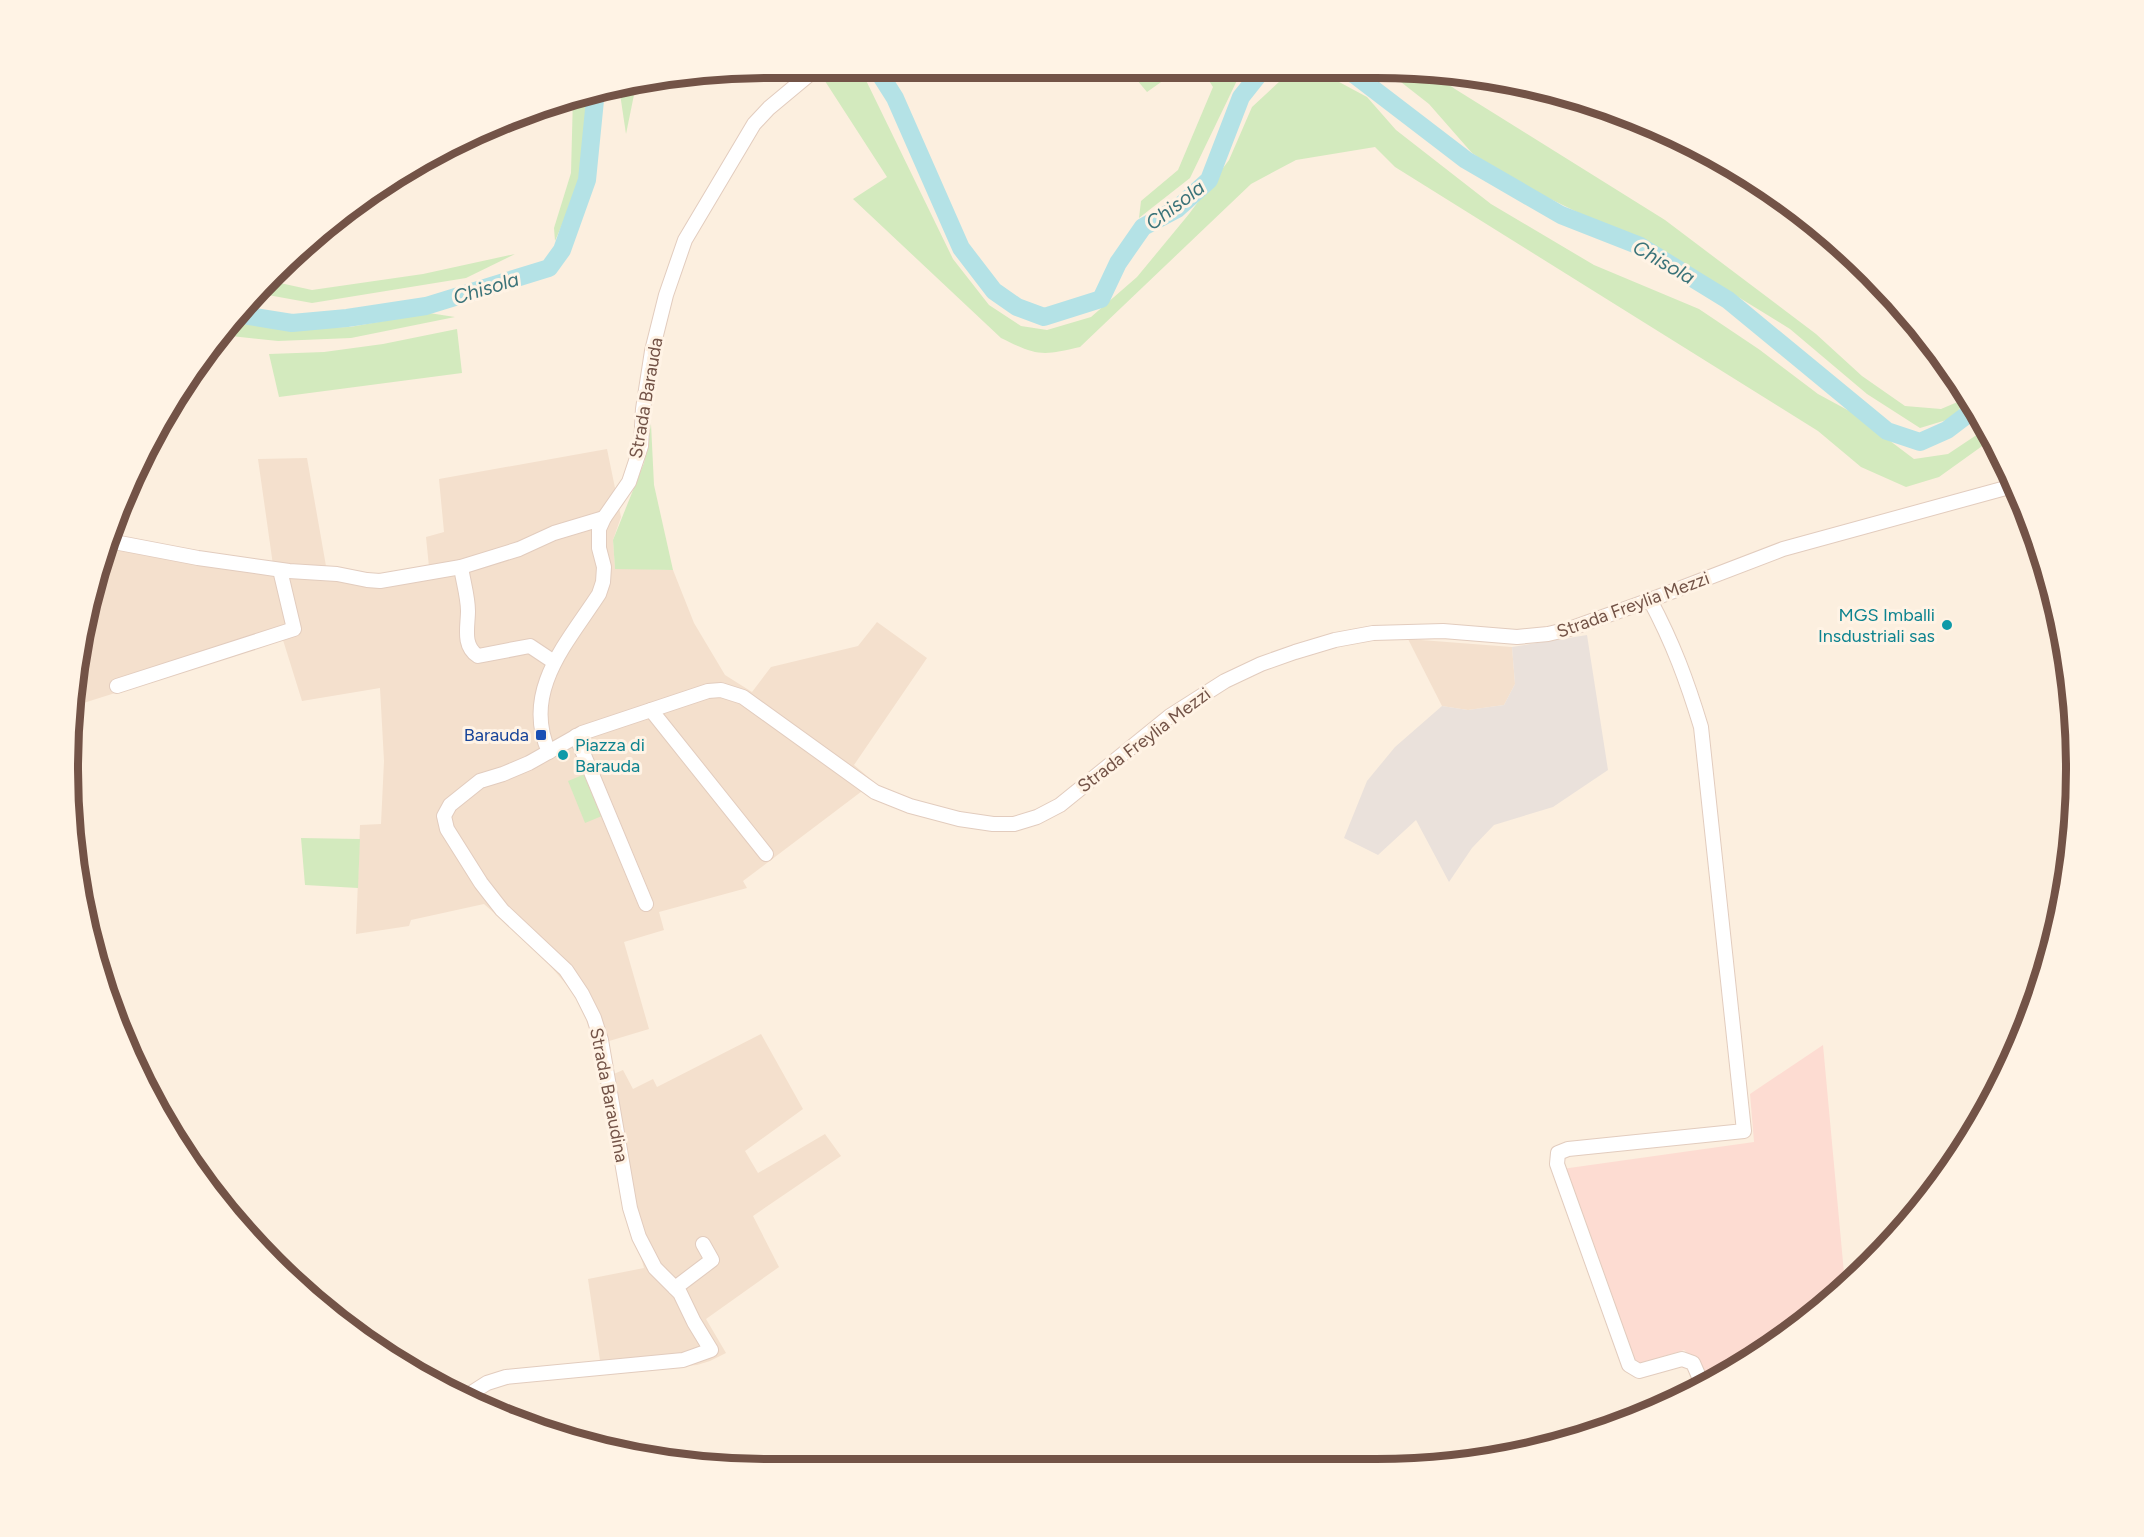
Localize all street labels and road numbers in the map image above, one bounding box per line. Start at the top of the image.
street label: Strada Barauda [625,336,667,460]
street label: Strada Freylia Mezzi [1554,567,1712,643]
street label: Strada Freylia Mezzi [1073,683,1215,797]
street label: Strada Baraudina [585,1026,633,1164]

